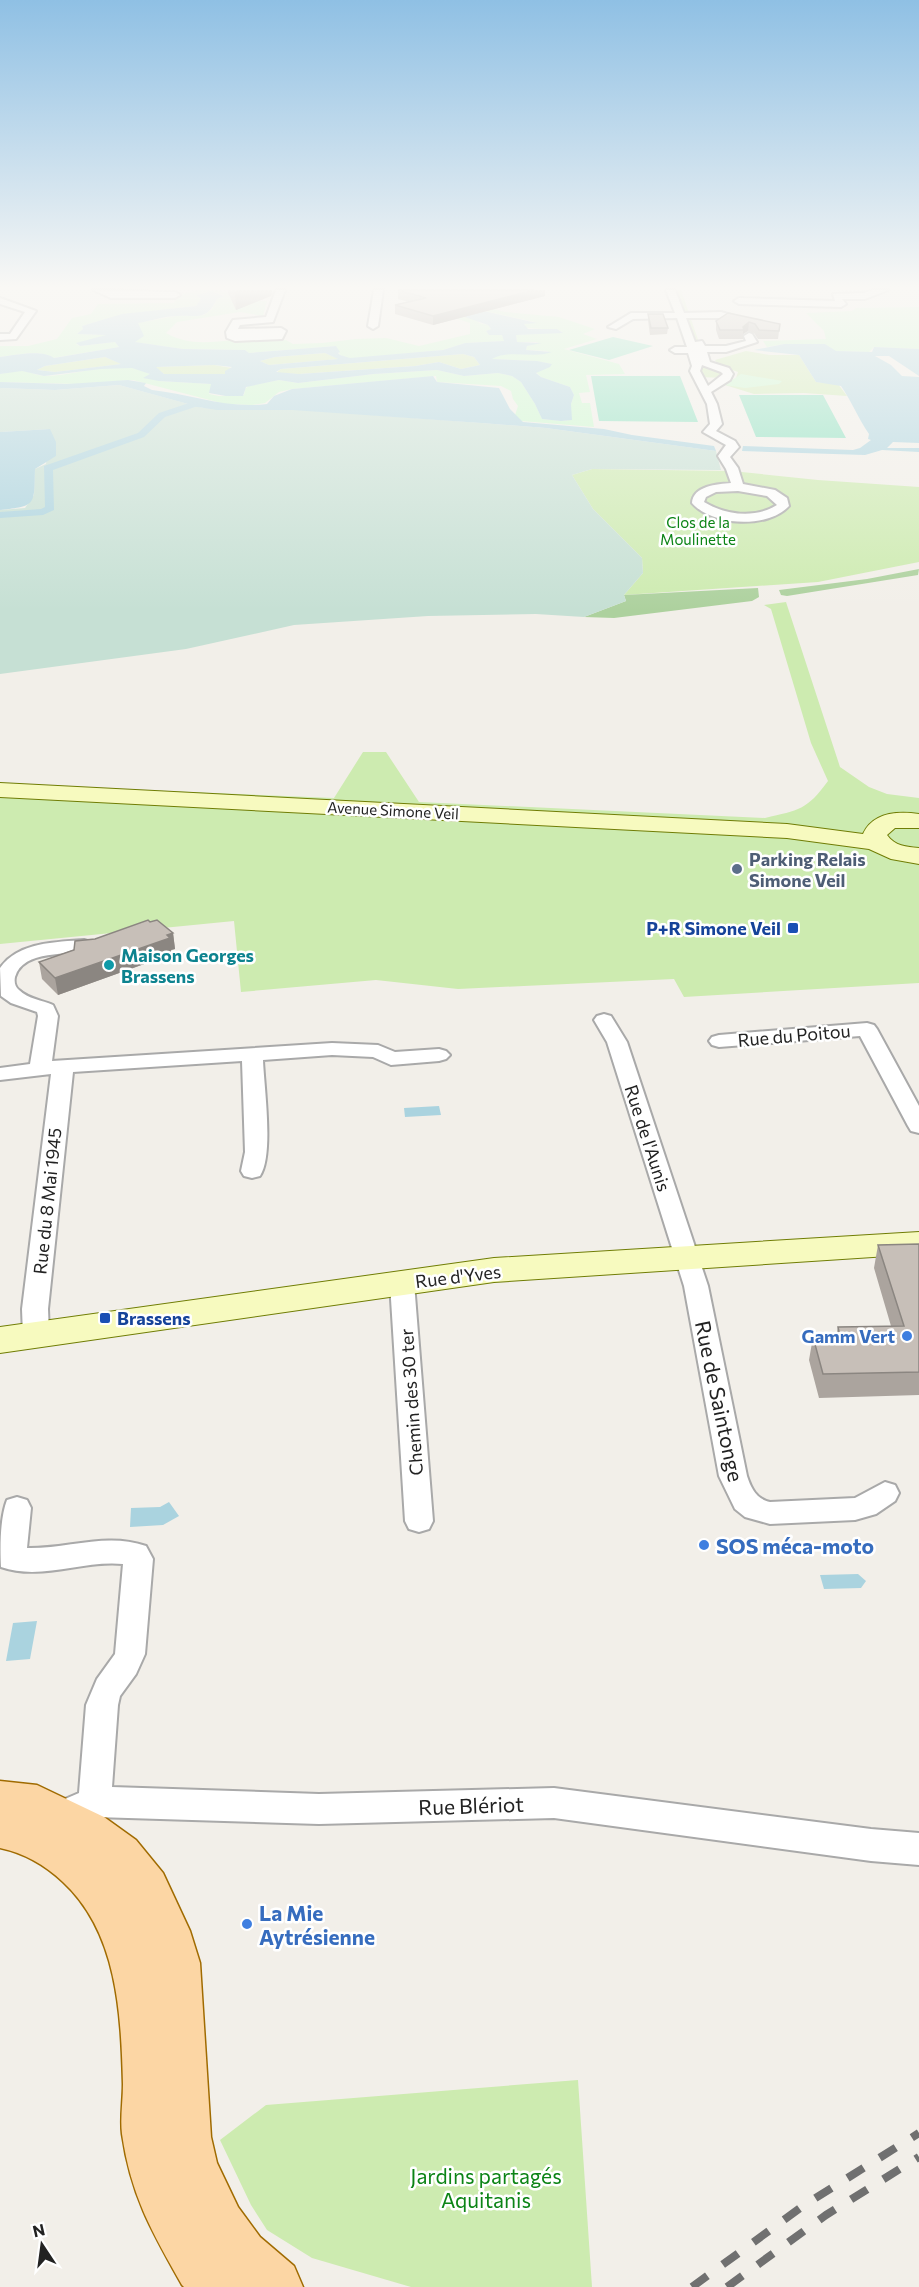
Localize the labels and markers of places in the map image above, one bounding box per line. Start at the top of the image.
place label: Parking Relais Simone Veil [749,848,866,891]
marker: Parking Relais Simone Veil [730,862,744,876]
place label: P+R Simone Veil [646,917,781,939]
marker: P+R Simone Veil [786,921,800,935]
place label: Maison Georges Brassens [121,944,254,987]
marker: Maison Georges Brassens [102,958,116,972]
place label: Brassens [117,1307,191,1329]
marker: Brassens [98,1311,112,1325]
place label: Gamm Vert [802,1325,895,1347]
marker: Gamm Vert [900,1329,914,1343]
place label: SOS méca-moto [716,1533,874,1558]
marker: SOS méca-moto [697,1538,711,1552]
place label: La Mie Aytrésienne [259,1900,375,1949]
marker: La Mie Aytrésienne [240,1917,254,1931]

